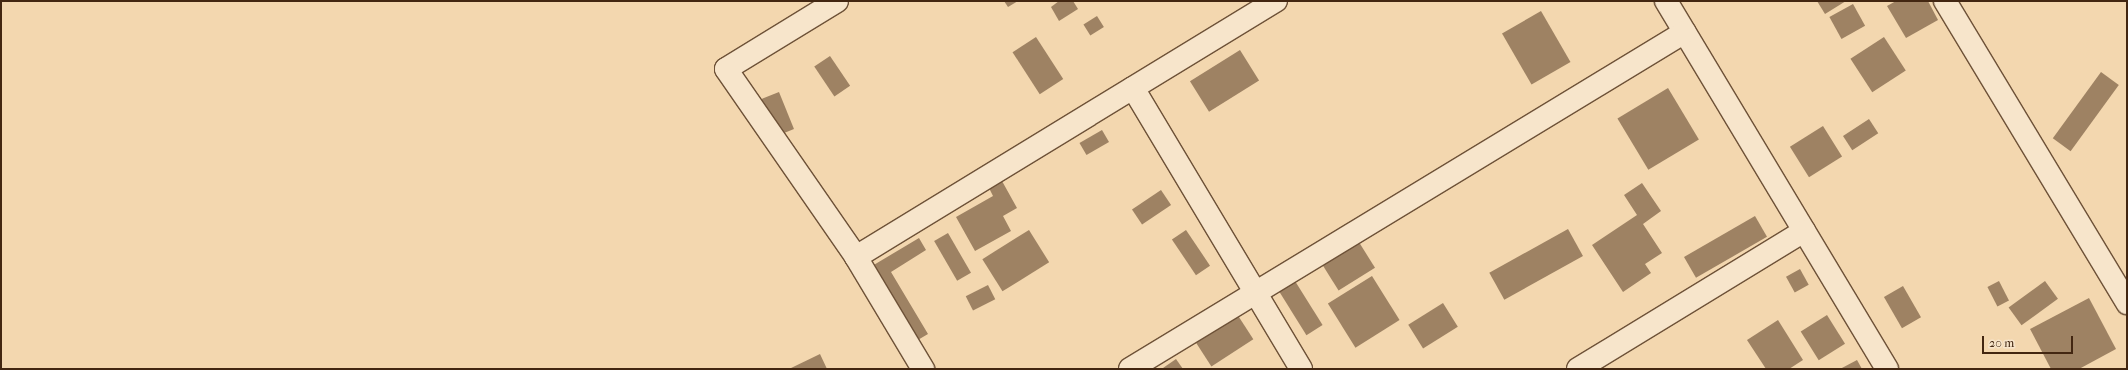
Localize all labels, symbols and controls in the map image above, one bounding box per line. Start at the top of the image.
scale bar [1984,328,2075,354]
text: 20 m [1989,336,2014,350]

